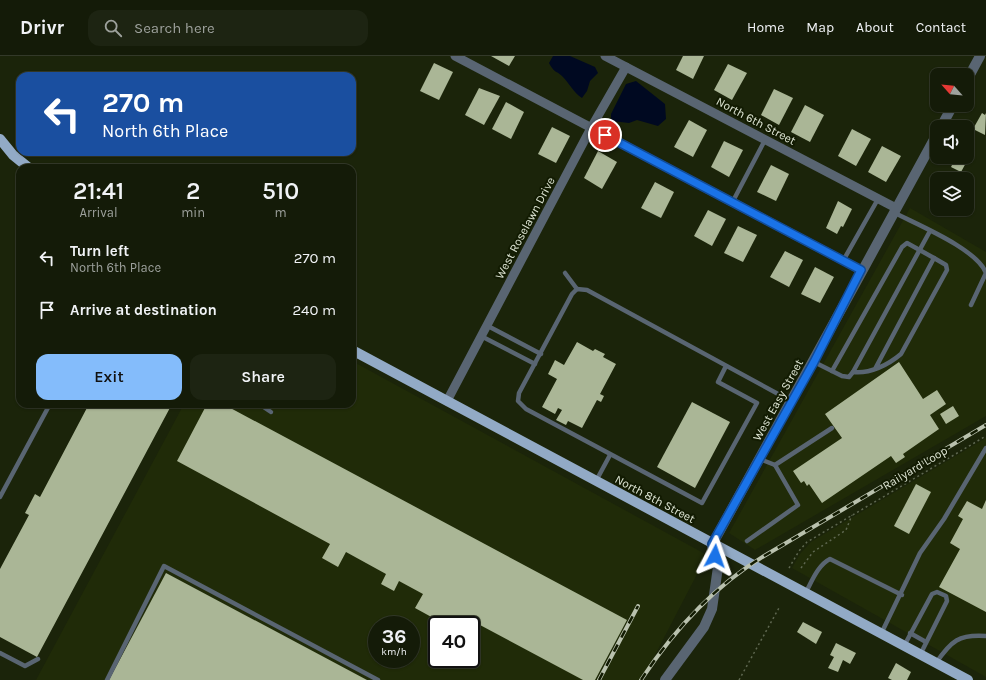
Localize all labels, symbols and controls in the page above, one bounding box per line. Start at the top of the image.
search box [88,10,368,46]
text: Drivr [20,17,64,39]
icon: search [102,17,124,39]
text: Search here [134,19,215,37]
text: Home [747,19,784,36]
text: Map [806,19,834,36]
text: About [856,19,894,36]
text: Contact [916,19,966,36]
north arrow [930,68,974,112]
map controls [930,68,974,216]
text: 270 m [102,86,184,119]
icon: left [36,88,88,140]
street label: North 6th Street [714,94,799,148]
pin [588,118,622,152]
text: North 6th Place [102,120,228,142]
button: sound [930,120,974,164]
icon: arrive [594,124,616,146]
button: layers [930,172,974,216]
street label: West Roselawn Drive [492,175,558,281]
text: 21:41 [73,177,124,205]
text: 2 [186,177,200,205]
text: 510 [262,177,299,205]
text: Arrival [80,205,118,220]
text: min [181,205,205,220]
text: m [274,205,287,220]
text: Turn left [70,242,129,260]
icon: left [36,247,58,269]
text: 270 m [294,249,336,267]
text: North 6th Place [70,260,161,275]
icon: arrive [36,299,58,321]
text: Arrive at destination [70,301,217,319]
text: 240 m [292,301,336,319]
button: Exit [36,354,182,400]
button: Share [190,354,336,400]
street label: West Easy Street [750,356,806,443]
street label: Railyard Loop [880,443,950,493]
street label: North 8th Street [613,472,698,526]
position arrow [694,535,736,577]
speed limit sign: 40 [428,616,480,668]
text: 36 [382,625,406,648]
text: km/h [381,646,407,658]

